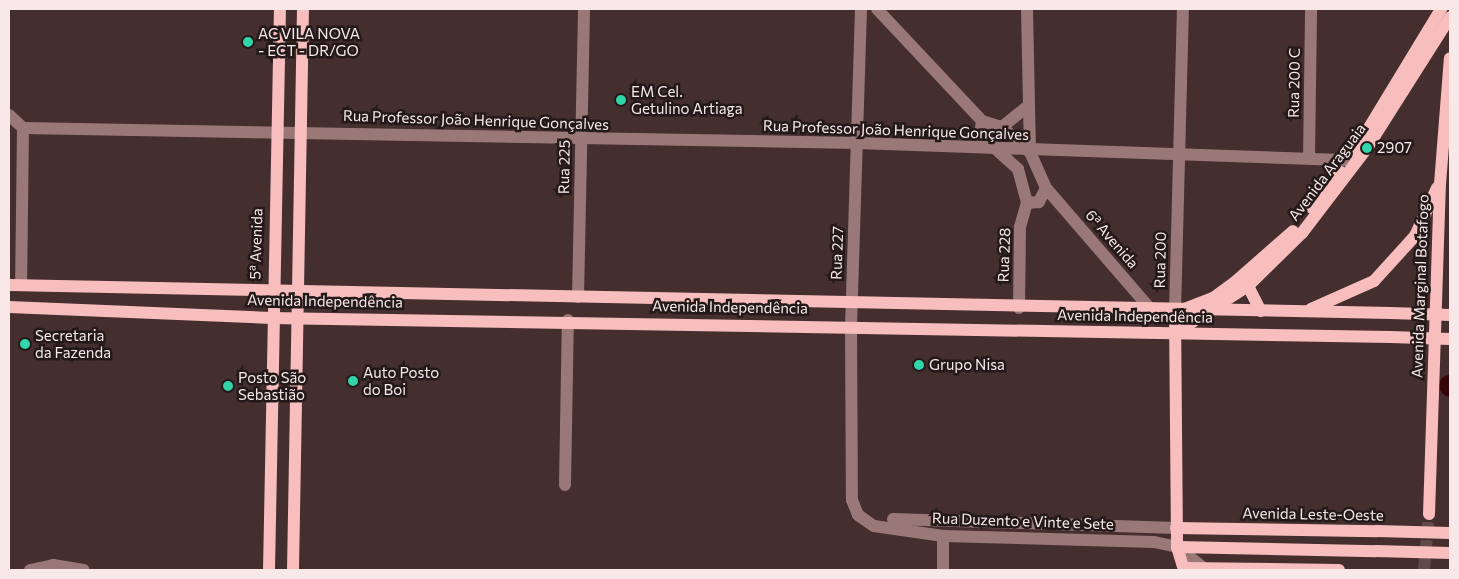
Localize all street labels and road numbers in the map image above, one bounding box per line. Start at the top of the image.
street label: Rua 200 C [1284,48,1304,118]
street label: Rua Professor João Henrique Gonçalves [343,106,609,134]
street label: Rua Professor João Henrique Gonçalves [763,116,1029,144]
street label: Avenida Araguaia [1285,120,1369,224]
street label: Rua 225 [555,140,573,194]
street label: Avenida Marginal Botafogo [1408,194,1432,378]
street label: 6ª Avenida [1082,206,1142,272]
street label: 5ª Avenida [246,208,266,280]
street label: Rua 227 [827,226,847,280]
street label: Rua 228 [994,227,1014,283]
street label: Rua 200 [1151,231,1169,289]
street label: Avenida Independência [247,291,403,311]
street label: Avenida Independência [652,297,808,317]
street label: Avenida Independência [1057,306,1213,326]
street label: Avenida Leste-Oeste [1242,504,1384,524]
street label: Rua Duzento e Vinte e Sete [932,509,1114,533]

